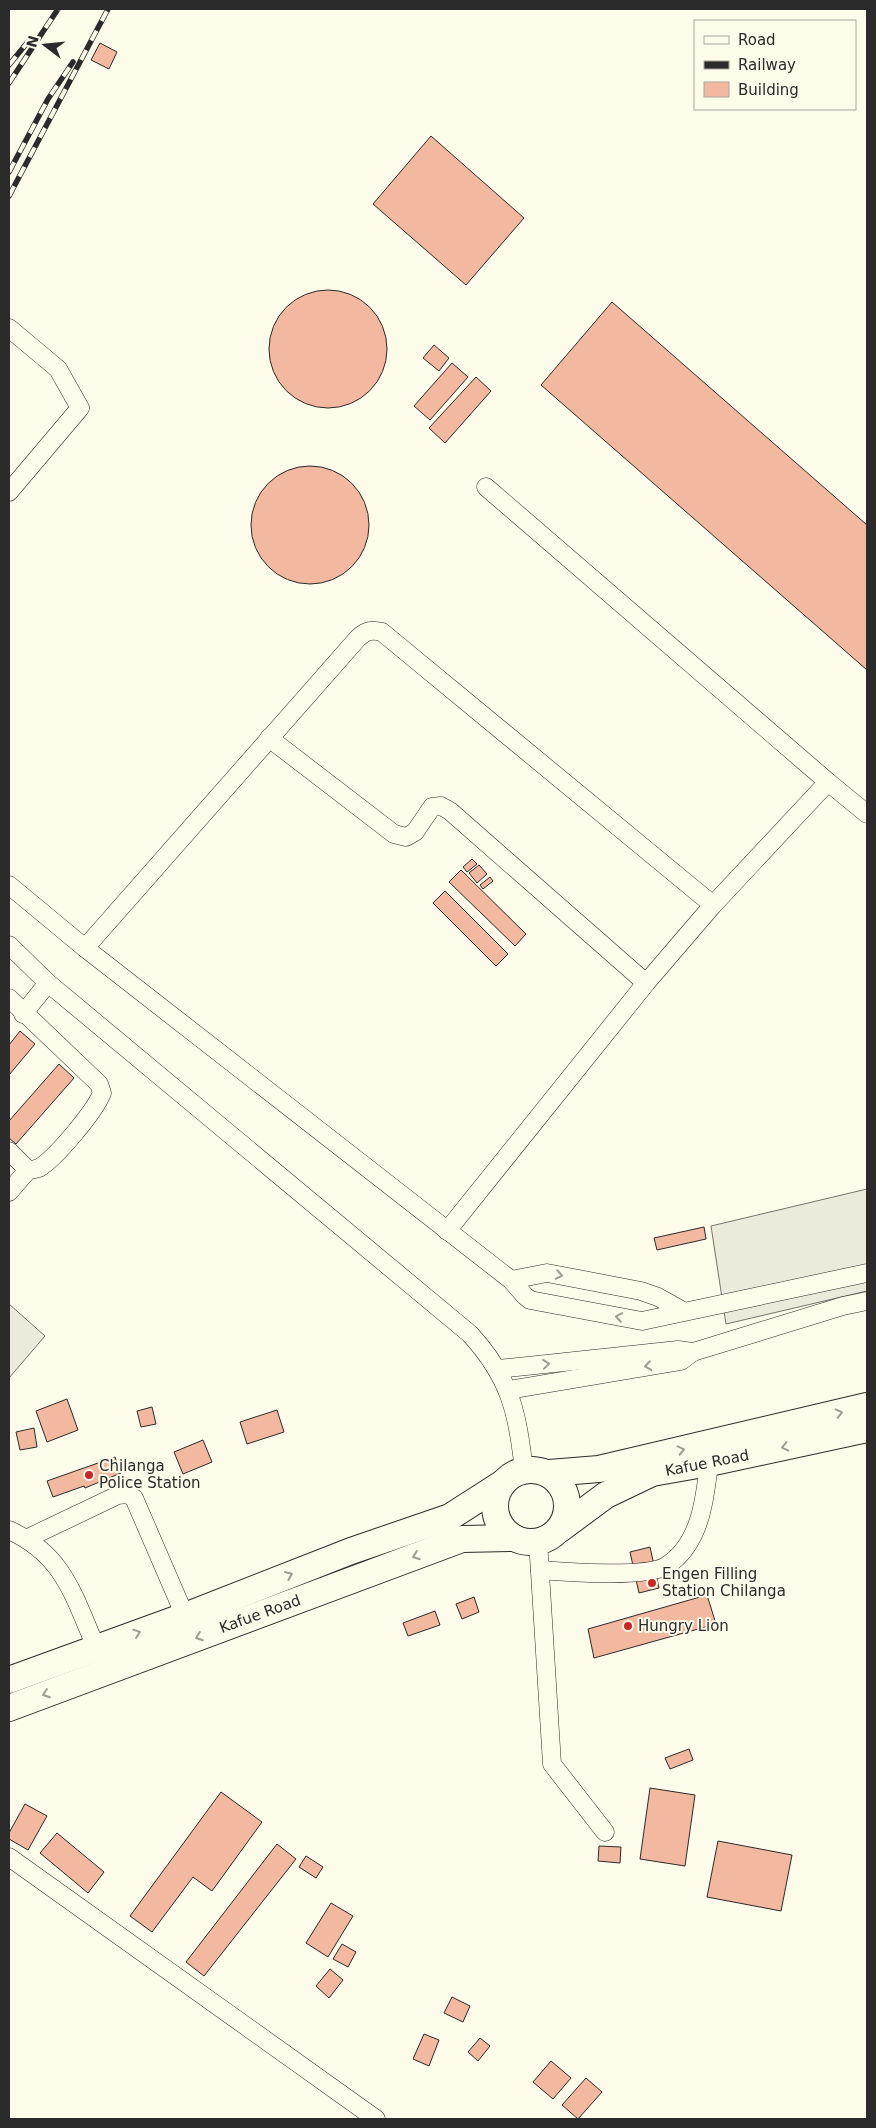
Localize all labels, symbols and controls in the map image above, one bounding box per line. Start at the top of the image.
north arrow [20,20,70,70]
legend [694,20,856,110]
text: Road [738,31,776,49]
text: N [23,34,42,49]
text: Railway [738,56,796,74]
text: Building [738,81,799,99]
one-way arrow [554,1269,563,1280]
one-way arrow [614,1312,623,1322]
one-way arrow [542,1359,550,1370]
one-way arrow [644,1361,652,1371]
one-way arrow [835,1408,844,1419]
one-way arrow [781,1441,790,1452]
one-way arrow [676,1445,685,1456]
street label: Kafue Road [663,1446,751,1480]
place label: Chilanga Police Station [99,1457,201,1492]
marker: Chilanga Police Station [83,1469,95,1481]
one-way arrow [413,1550,421,1560]
place label: Engen Filling Station Chilanga [662,1565,786,1600]
one-way arrow [284,1571,292,1581]
marker: Engen Filling Station Chilanga [646,1577,658,1589]
street label: Kafue Road [217,1591,303,1637]
place label: Hungry Lion [638,1617,729,1635]
marker: Hungry Lion [622,1620,634,1632]
one-way arrow [132,1629,140,1639]
one-way arrow [195,1631,203,1641]
one-way arrow [43,1688,51,1698]

